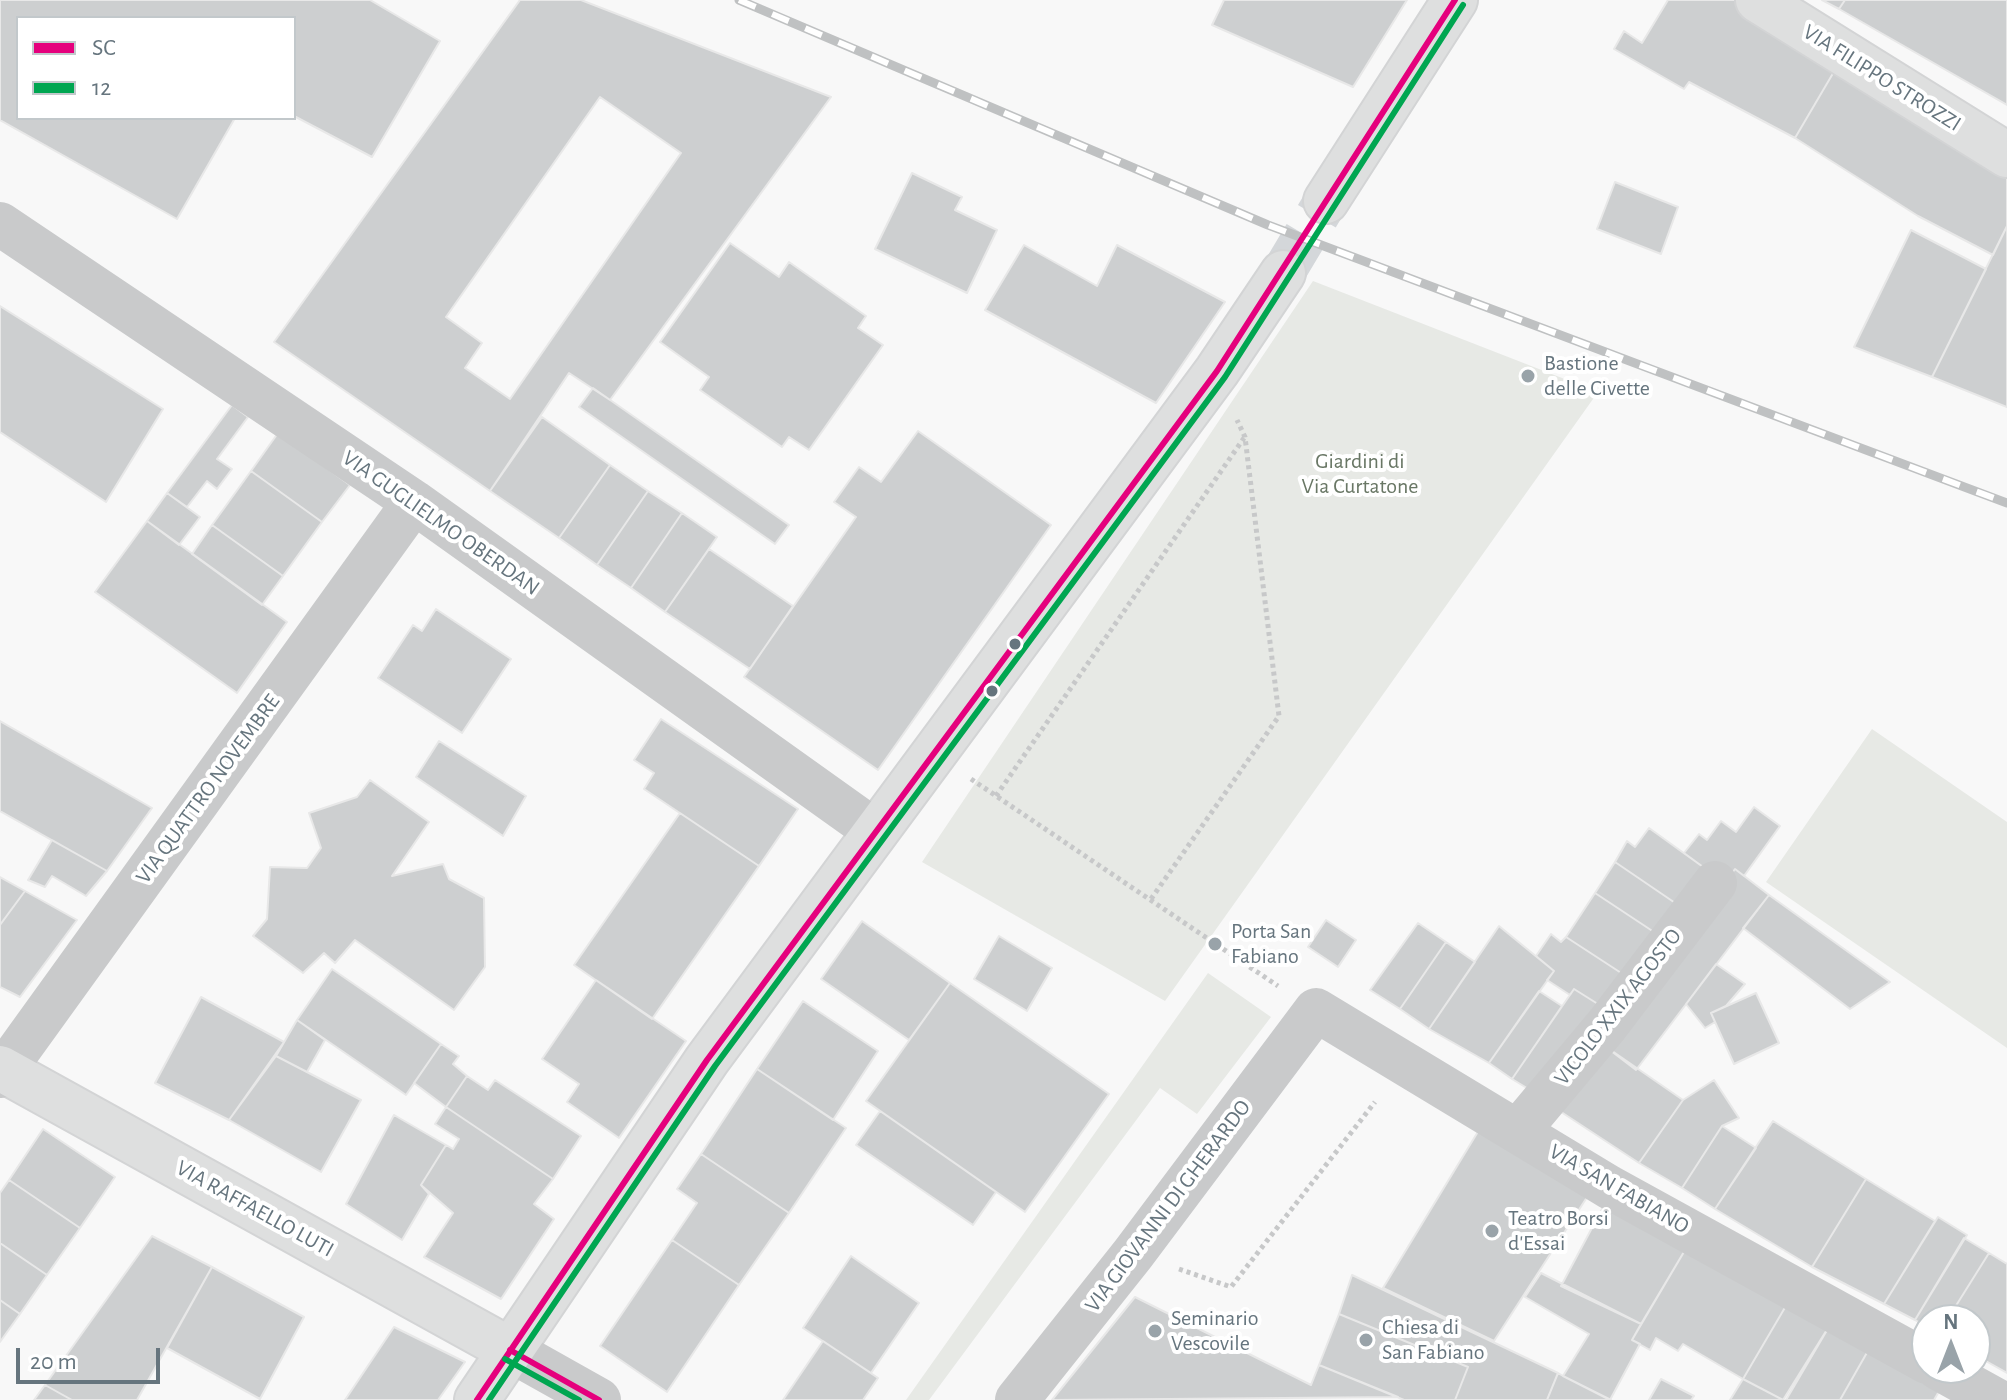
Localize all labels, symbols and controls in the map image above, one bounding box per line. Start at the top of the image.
legend [16,16,296,120]
street label: VIA FILIPPO STROZZI [1798,19,1966,137]
text: SC [92,36,116,60]
text: 12 [92,76,111,100]
place label: Bastione delle Civette [1544,350,1650,402]
marker: Bastione delle Civette [1519,367,1537,385]
street label: VIA GUGLIELMO OBERDAN [337,445,545,601]
park label: Giardini di Via Curtatone [1302,448,1418,500]
unlabelled marker [1007,636,1023,652]
unlabelled marker [984,683,1000,699]
street label: VIA QUATTRO NOVEMBRE [130,689,286,889]
place label: Porta San Fabiano [1231,918,1311,970]
street label: VICOLO XXIX AGOSTO [1549,923,1687,1091]
marker: Porta San Fabiano [1206,935,1224,953]
street label: VIA GIOVANNI DI GHERARDO [1079,1095,1257,1317]
street label: VIA SAN FABIANO [1544,1138,1694,1240]
street label: VIA RAFFAELLO LUTI [172,1155,338,1263]
place label: Teatro Borsi d'Essai [1508,1205,1609,1256]
marker: Teatro Borsi d'Essai [1483,1222,1501,1240]
north arrow [1911,1304,1991,1384]
place label: Seminario Vescovile [1171,1305,1259,1356]
text: N [1943,1311,1959,1333]
place label: Chiesa di San Fabiano [1382,1314,1485,1366]
marker: Seminario Vescovile [1146,1322,1164,1340]
marker: Chiesa di San Fabiano [1357,1331,1375,1349]
scale bar [20,1332,164,1382]
text: 20 m [30,1350,77,1374]

